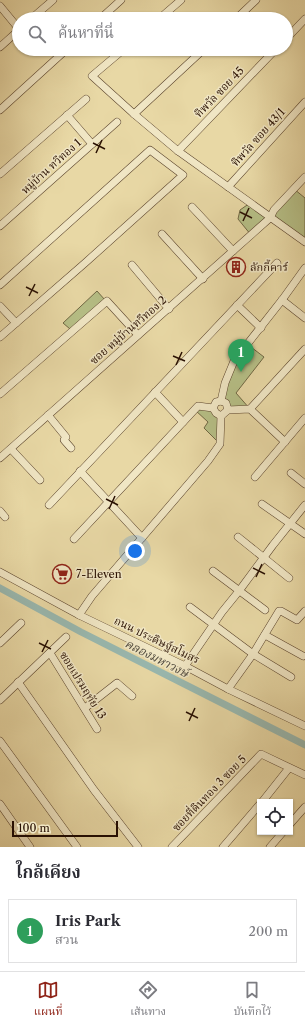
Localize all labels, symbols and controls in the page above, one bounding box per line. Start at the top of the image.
search box [12,12,293,56]
icon: search [26,23,48,45]
text: ค้นหาที่นี่ [58,23,114,42]
street label: ทิพวัล ซอย 45 [191,64,247,120]
street label: ทิพวัล ซอย 43/1 [228,105,288,169]
street label: หมู่บ้าน ทวีทอง 1 [18,135,84,197]
building icon: ลักกี้คาร์ [225,256,247,278]
place label: ลักกี้คาร์ [250,259,288,274]
street label: ซอย หมู่บ้านทวีทอง 2 [87,293,169,367]
pin: 1 [228,339,254,372]
your location [125,541,145,561]
supermarket icon: 7-Eleven [51,563,73,585]
place label: 7-Eleven [76,567,122,581]
street label: ถนน ประดิษฐ์สโมสร [112,613,202,667]
water label: คลองมหาวงษ์ [123,636,194,682]
street label: ซอยเปรมฤทัย 13 [57,649,109,721]
street label: ซอยที่ดินทอง 3 ซอย 5 [168,751,249,834]
map controls [257,799,293,835]
button: locate [257,799,293,835]
scale bar [12,819,118,838]
text: 100 m [18,821,50,835]
text: ใกล้เคียง [16,862,81,882]
text: Iris Park [55,911,121,930]
text: 1 [27,923,33,939]
text: 200 m [248,923,288,939]
text: สวน [55,931,78,947]
tab: แผนที่ [34,979,63,1021]
tab: เส้นทาง [130,979,166,1021]
tab: บันทึกไว้ [234,979,271,1021]

